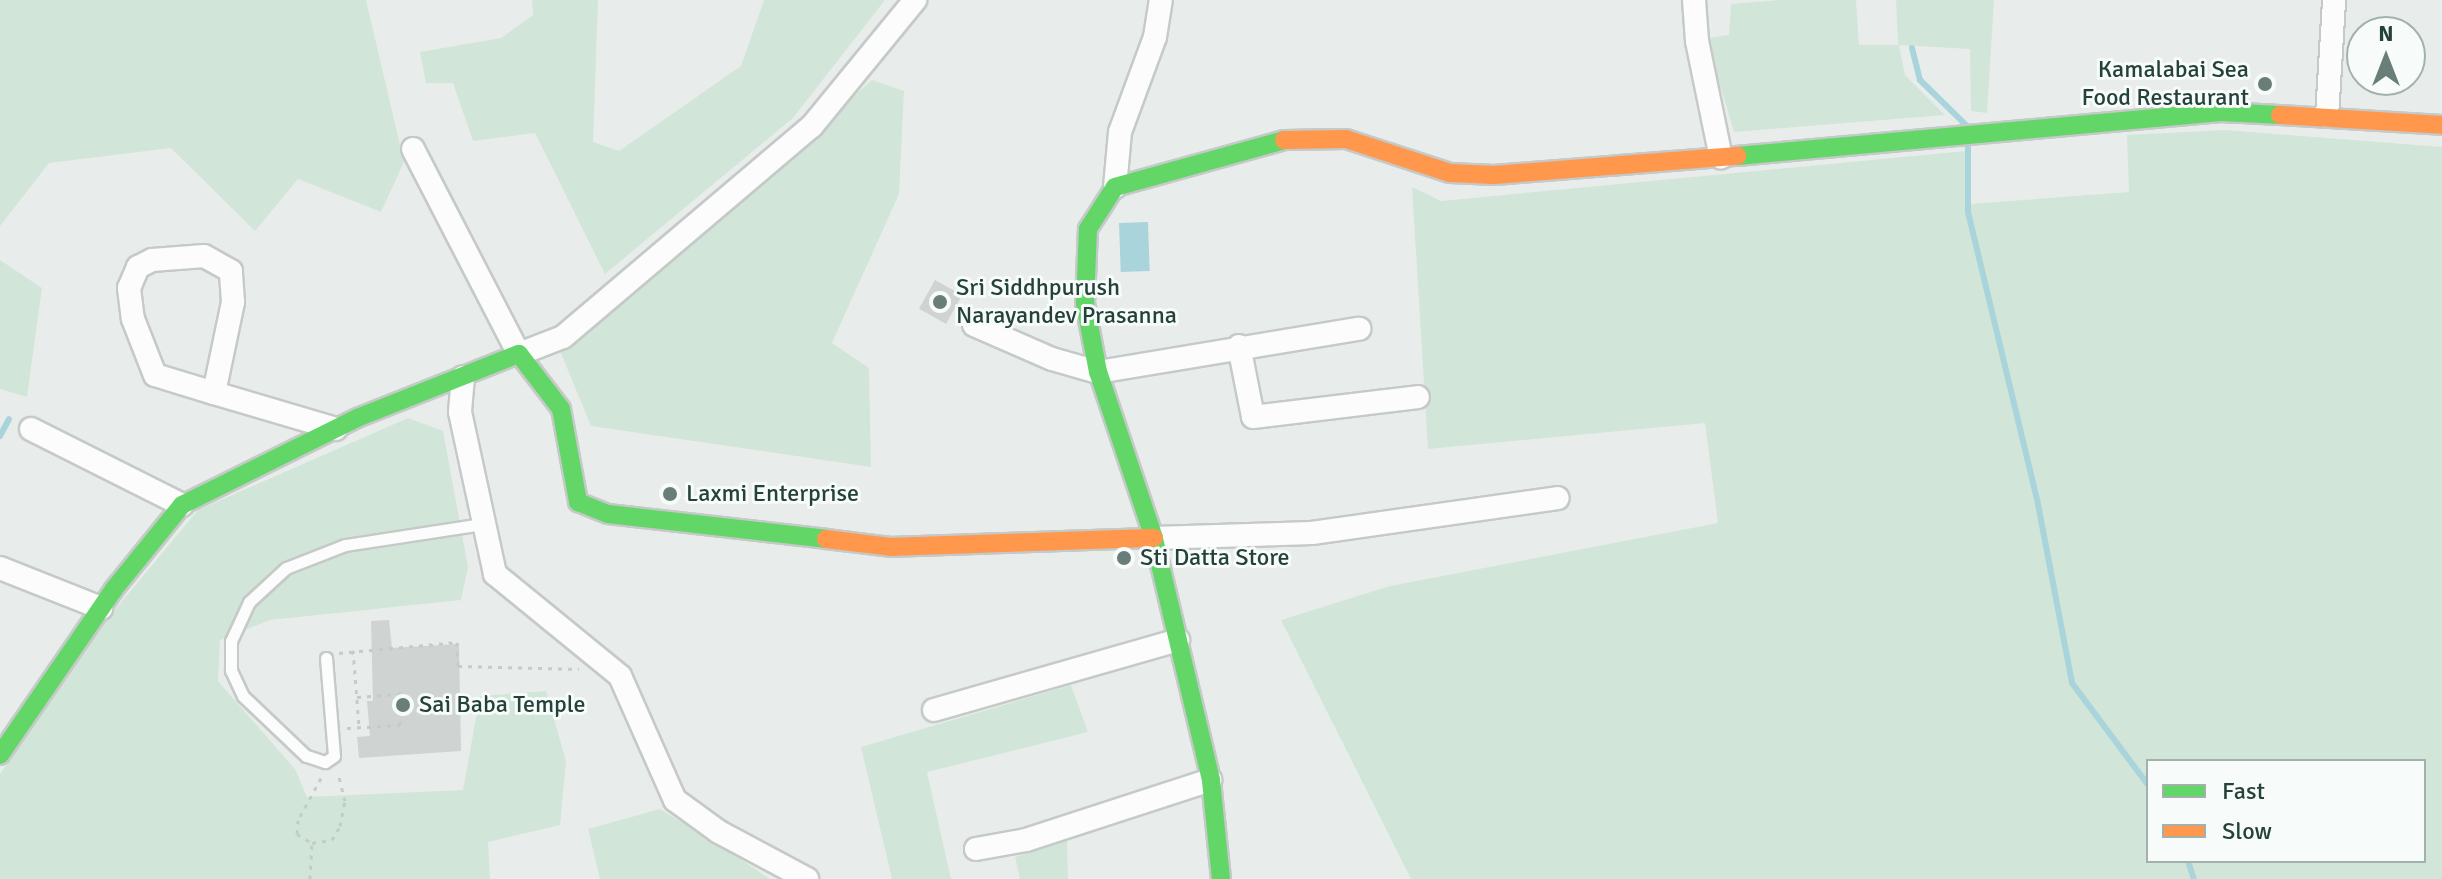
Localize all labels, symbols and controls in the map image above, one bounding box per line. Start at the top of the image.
north arrow [2346,16,2426,96]
text: N [2378,20,2394,47]
place label: Kamalabai Sea Food Restaurant [2082,56,2249,112]
marker: Kamalabai Sea Food Restaurant [2256,75,2274,93]
place label: Sri Siddhpurush Narayandev Prasanna [956,274,1177,330]
marker: Sri Siddhpurush Narayandev Prasanna [931,293,949,311]
place label: Laxmi Enterprise [686,480,859,508]
marker: Laxmi Enterprise [661,485,679,503]
place label: Sti Datta Store [1140,544,1290,572]
marker: Sti Datta Store [1115,549,1133,567]
place label: Sai Baba Temple [419,691,586,719]
marker: Sai Baba Temple [394,696,412,714]
legend [2146,759,2426,863]
text: Fast [2222,776,2265,806]
text: Slow [2222,816,2272,846]

